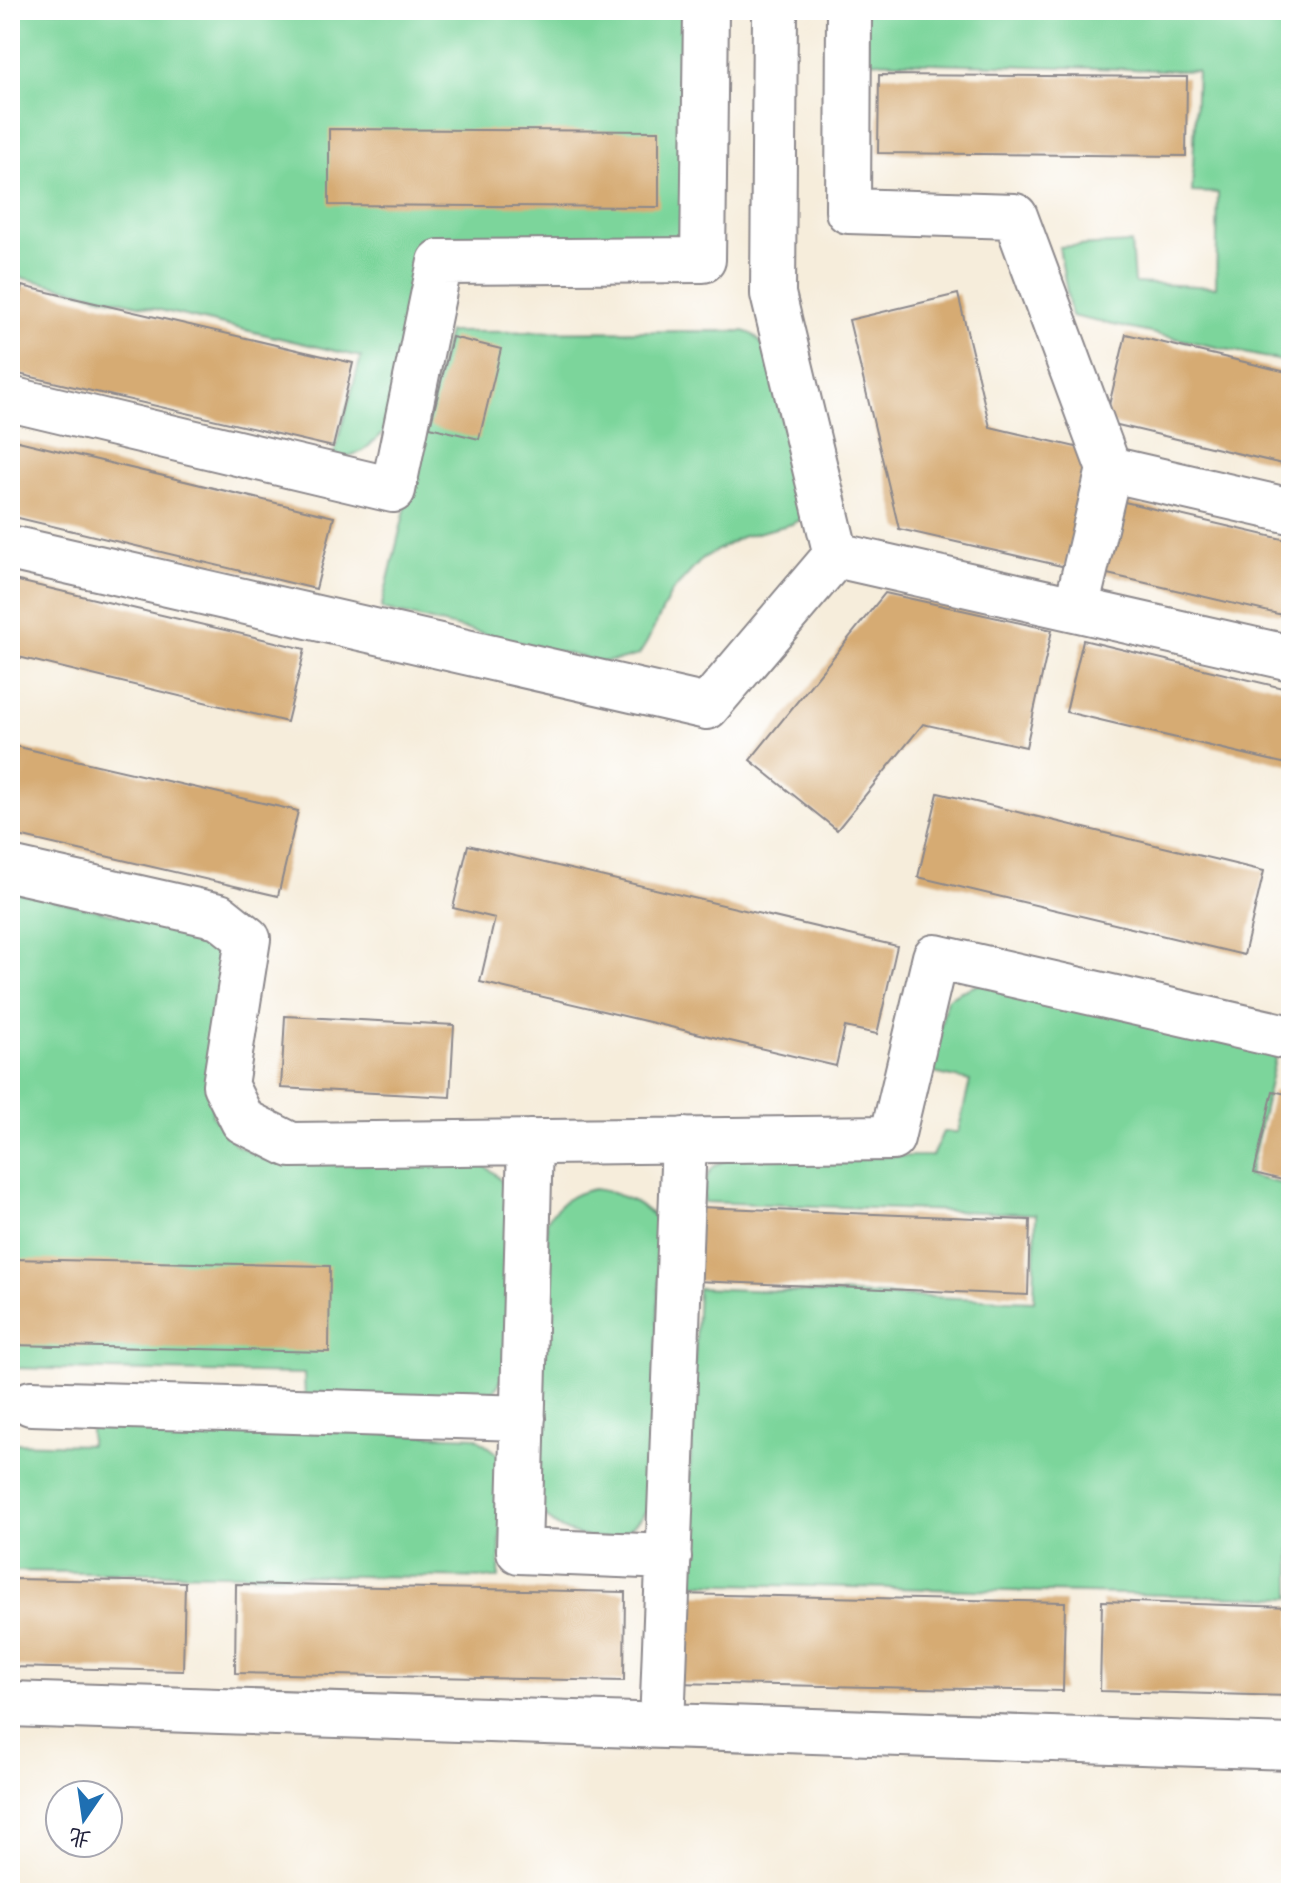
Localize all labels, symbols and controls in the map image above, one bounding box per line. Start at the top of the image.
north arrow [44,1779,124,1859]
text: 北 [66,1822,93,1854]

